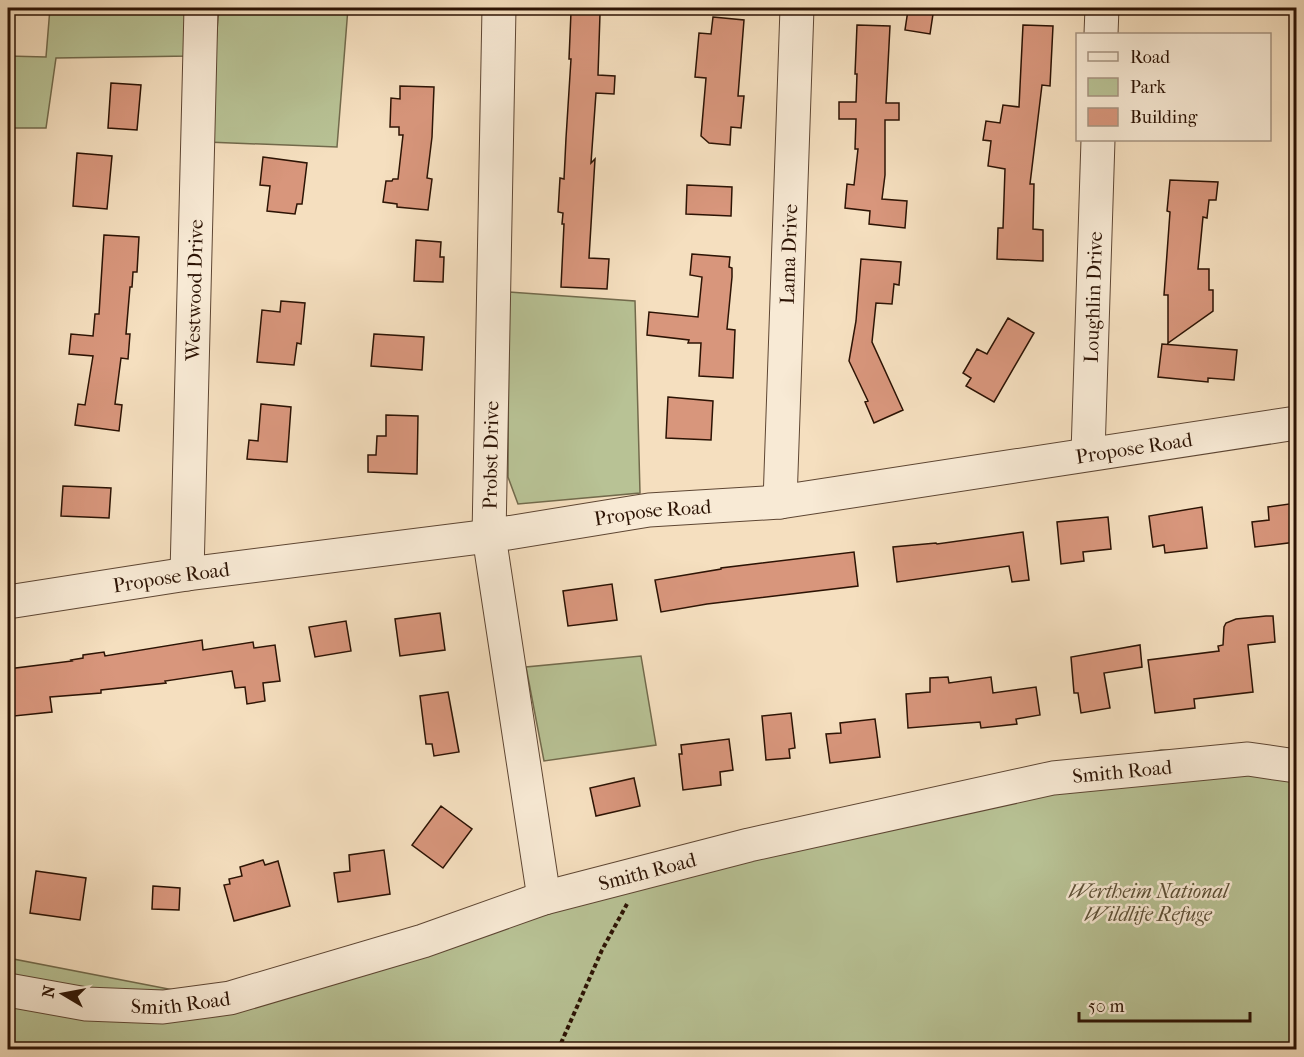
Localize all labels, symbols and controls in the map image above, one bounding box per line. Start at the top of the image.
legend [1076,33,1271,141]
text: Road [1130,47,1170,68]
text: Park [1130,77,1167,98]
text: Building [1130,107,1198,128]
street label: Lama Drive [775,203,802,305]
street label: Westwood Drive [181,219,207,362]
street label: Loughlin Drive [1079,231,1107,363]
street label: Probst Drive [479,400,503,510]
street label: Propose Road [1074,427,1195,468]
street label: Propose Road [592,495,713,530]
street label: Propose Road [111,557,232,597]
street label: Smith Road [1071,755,1174,788]
street label: Smith Road [596,847,699,895]
park label: Wertheim National Wildlife Refuge [1068,880,1230,926]
north arrow [33,964,93,1024]
text: N [38,983,59,999]
scale bar [1079,985,1250,1023]
street label: Smith Road [130,986,233,1019]
text: 50 m [1088,996,1125,1017]

